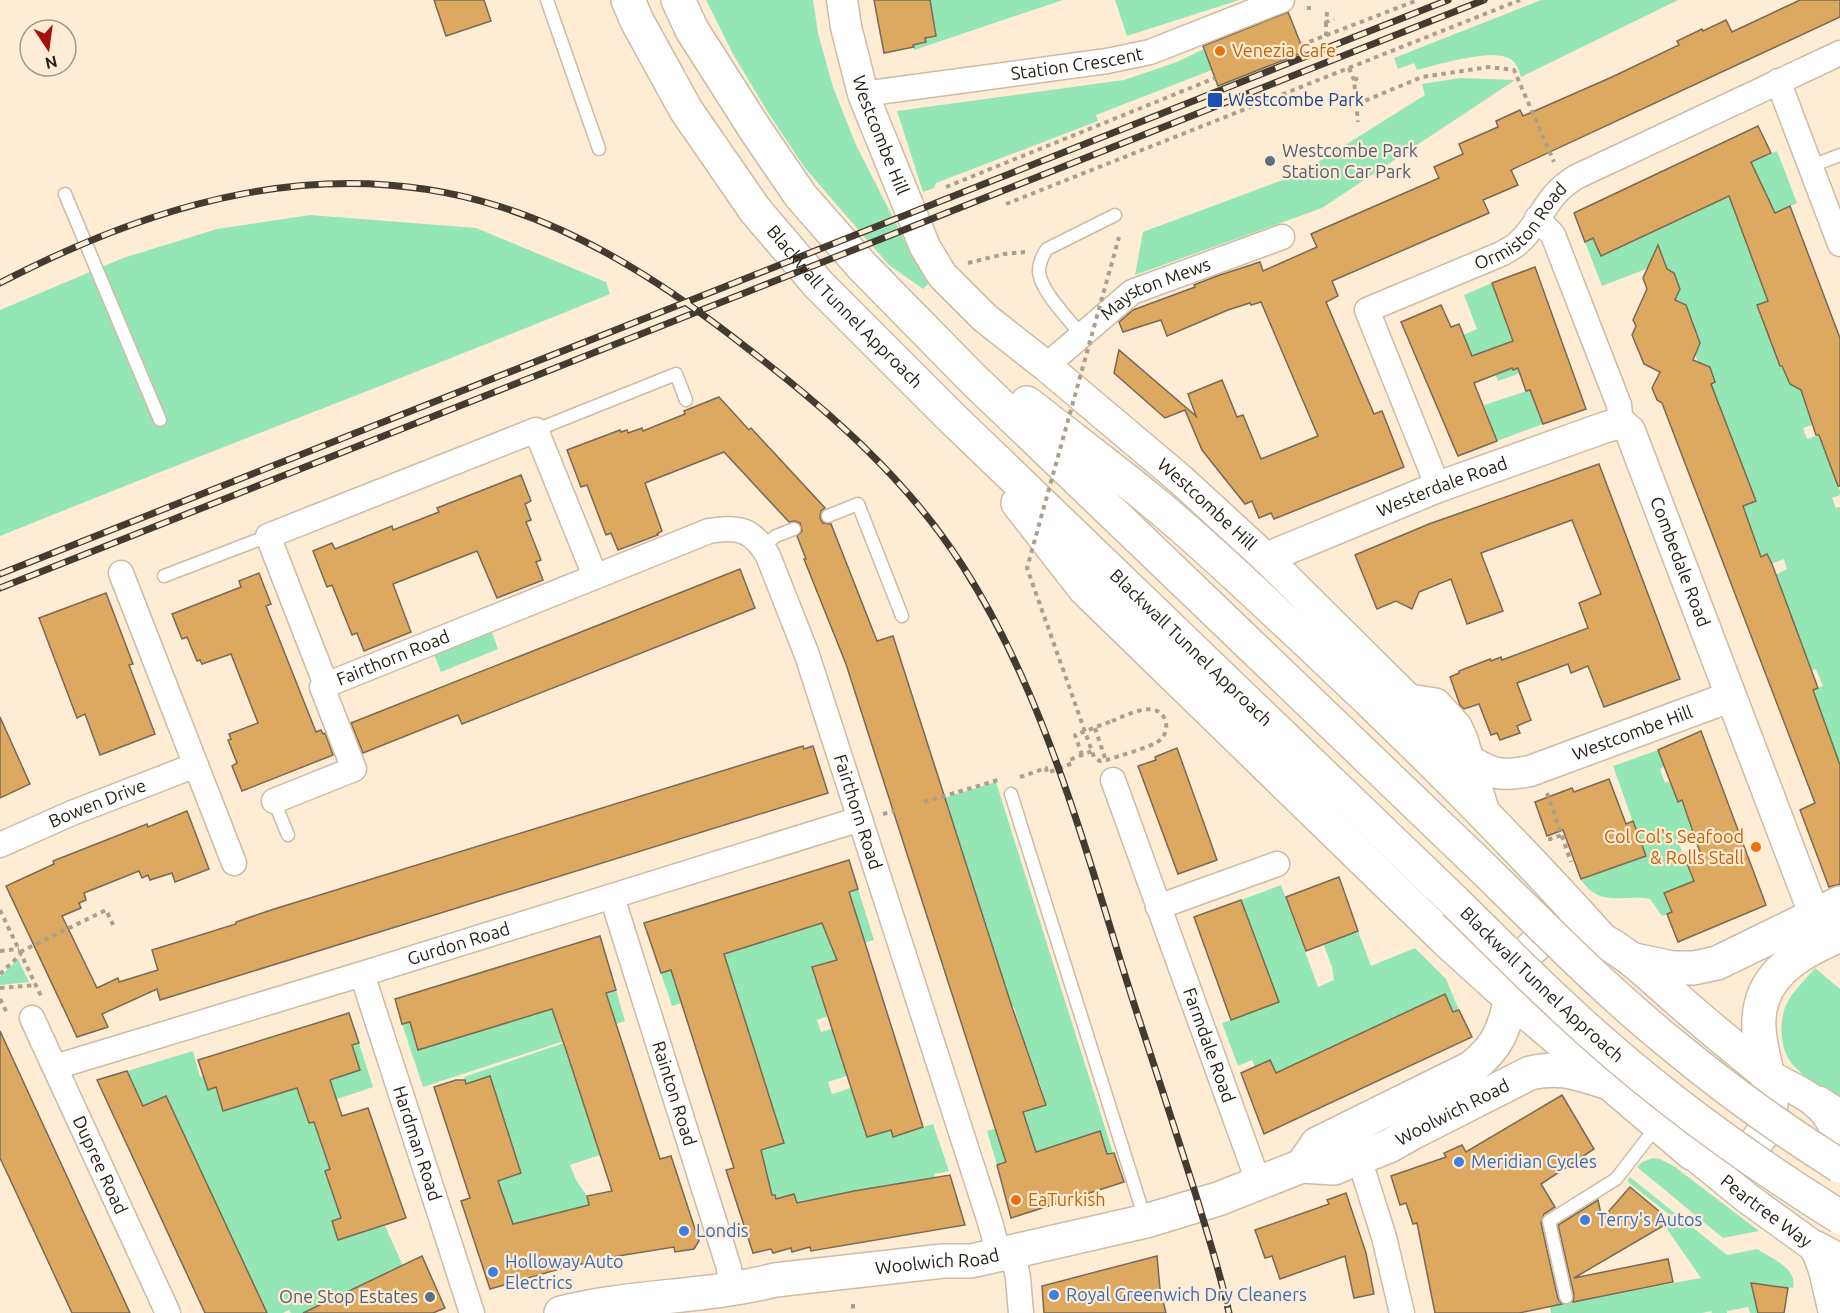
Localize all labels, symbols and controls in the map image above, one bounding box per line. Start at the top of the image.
north arrow [18,18,78,78]
place label: Venezia Cafe [1232,40,1336,60]
street label: Station Crescent [1009,43,1145,83]
marker: Venezia Cafe [1213,44,1227,58]
text: N [44,53,59,73]
street label: Westcombe Hill [850,73,914,198]
place label: Westcombe Park [1228,89,1364,109]
marker: Westcombe Park [1206,91,1224,109]
place label: Westcombe Park Station Car Park [1282,140,1418,181]
marker: Westcombe Park Station Car Park [1263,154,1277,168]
street label: Ormiston Road [1471,178,1570,273]
street label: Blackwall Tunnel Approach [763,221,927,392]
street label: Mayston Mews [1096,253,1213,323]
street label: Westerdale Road [1374,452,1510,520]
street label: Westcombe Hill [1154,454,1262,554]
street label: Combedale Road [1647,494,1715,629]
street label: Blackwall Tunnel Approach [1106,565,1277,729]
street label: Fairthorn Road [333,625,452,689]
street label: Westcombe Hill [1569,701,1695,763]
street label: Fairthorn Road [831,752,887,872]
street label: Bowen Drive [45,774,149,831]
place label: Col Col's Seafood & Rolls Stall [1604,826,1744,867]
marker: Col Col's Seafood & Rolls Stall [1749,840,1763,854]
street label: Blackwall Tunnel Approach [1457,902,1628,1066]
street label: Gurdon Road [405,918,512,968]
street label: Farmdale Road [1180,985,1240,1105]
street label: Rainton Road [649,1038,701,1148]
street label: Woolwich Road [1392,1074,1512,1149]
street label: Hardman Road [390,1083,446,1203]
street label: Dupree Road [69,1112,132,1217]
place label: Meridian Cycles [1471,1151,1597,1171]
marker: Meridian Cycles [1452,1155,1466,1169]
street label: Peartree Way [1717,1170,1817,1251]
place label: EaTurkish [1028,1189,1106,1209]
marker: EaTurkish [1009,1193,1023,1207]
place label: Terry's Autos [1597,1209,1703,1229]
marker: Terry's Autos [1578,1213,1592,1227]
place label: Londis [696,1220,749,1240]
marker: Londis [677,1224,691,1238]
street label: Woolwich Road [874,1244,1001,1278]
place label: Holloway Auto Electrics [505,1251,624,1292]
marker: Holloway Auto Electrics [486,1265,500,1279]
place label: Royal Greenwich Dry Cleaners [1066,1284,1307,1304]
place label: One Stop Estates [279,1286,418,1306]
marker: Royal Greenwich Dry Cleaners [1047,1288,1061,1302]
marker: One Stop Estates [423,1290,437,1304]

